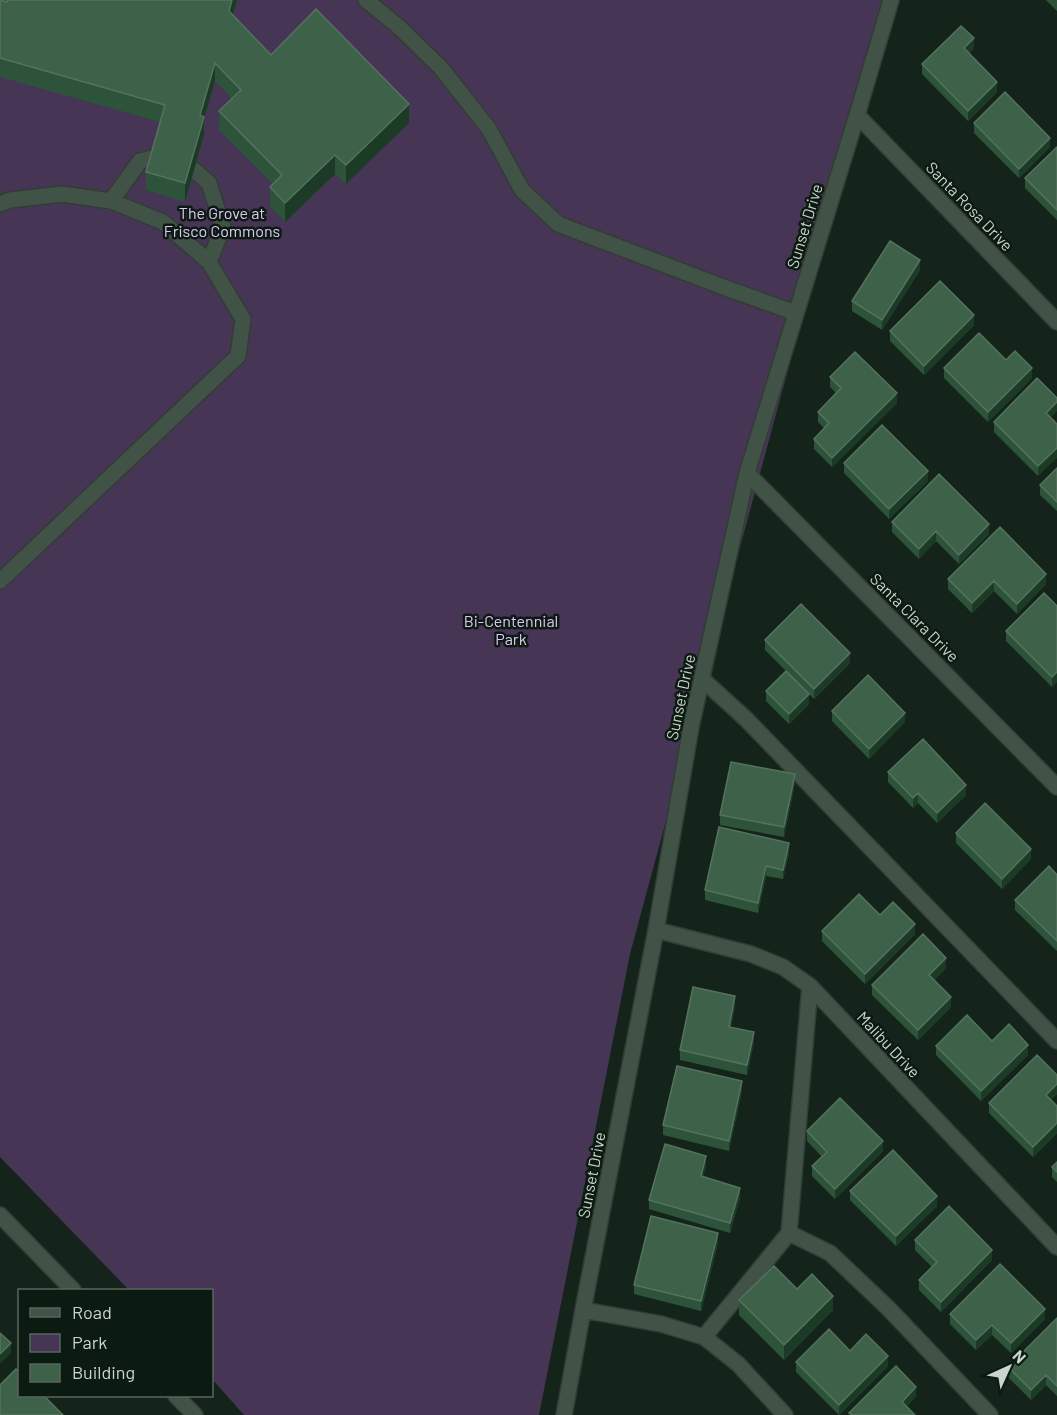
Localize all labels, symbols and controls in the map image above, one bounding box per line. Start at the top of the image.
street label: Santa Rosa Drive [923,157,1017,255]
street label: Sunset Drive [782,181,826,271]
park label: The Grove at Frisco Commons [164,203,280,240]
street label: Santa Clara Drive [867,569,963,665]
park label: Bi-Centennial Park [464,611,558,648]
street label: Sunset Drive [662,652,698,742]
street label: Malibu Drive [854,1007,924,1081]
street label: Sunset Drive [573,1130,609,1220]
legend [18,1289,213,1397]
text: Road [72,1301,112,1323]
text: Park [72,1331,107,1353]
north arrow [979,1337,1039,1397]
text: N [1009,1346,1030,1367]
text: Building [72,1361,135,1383]

